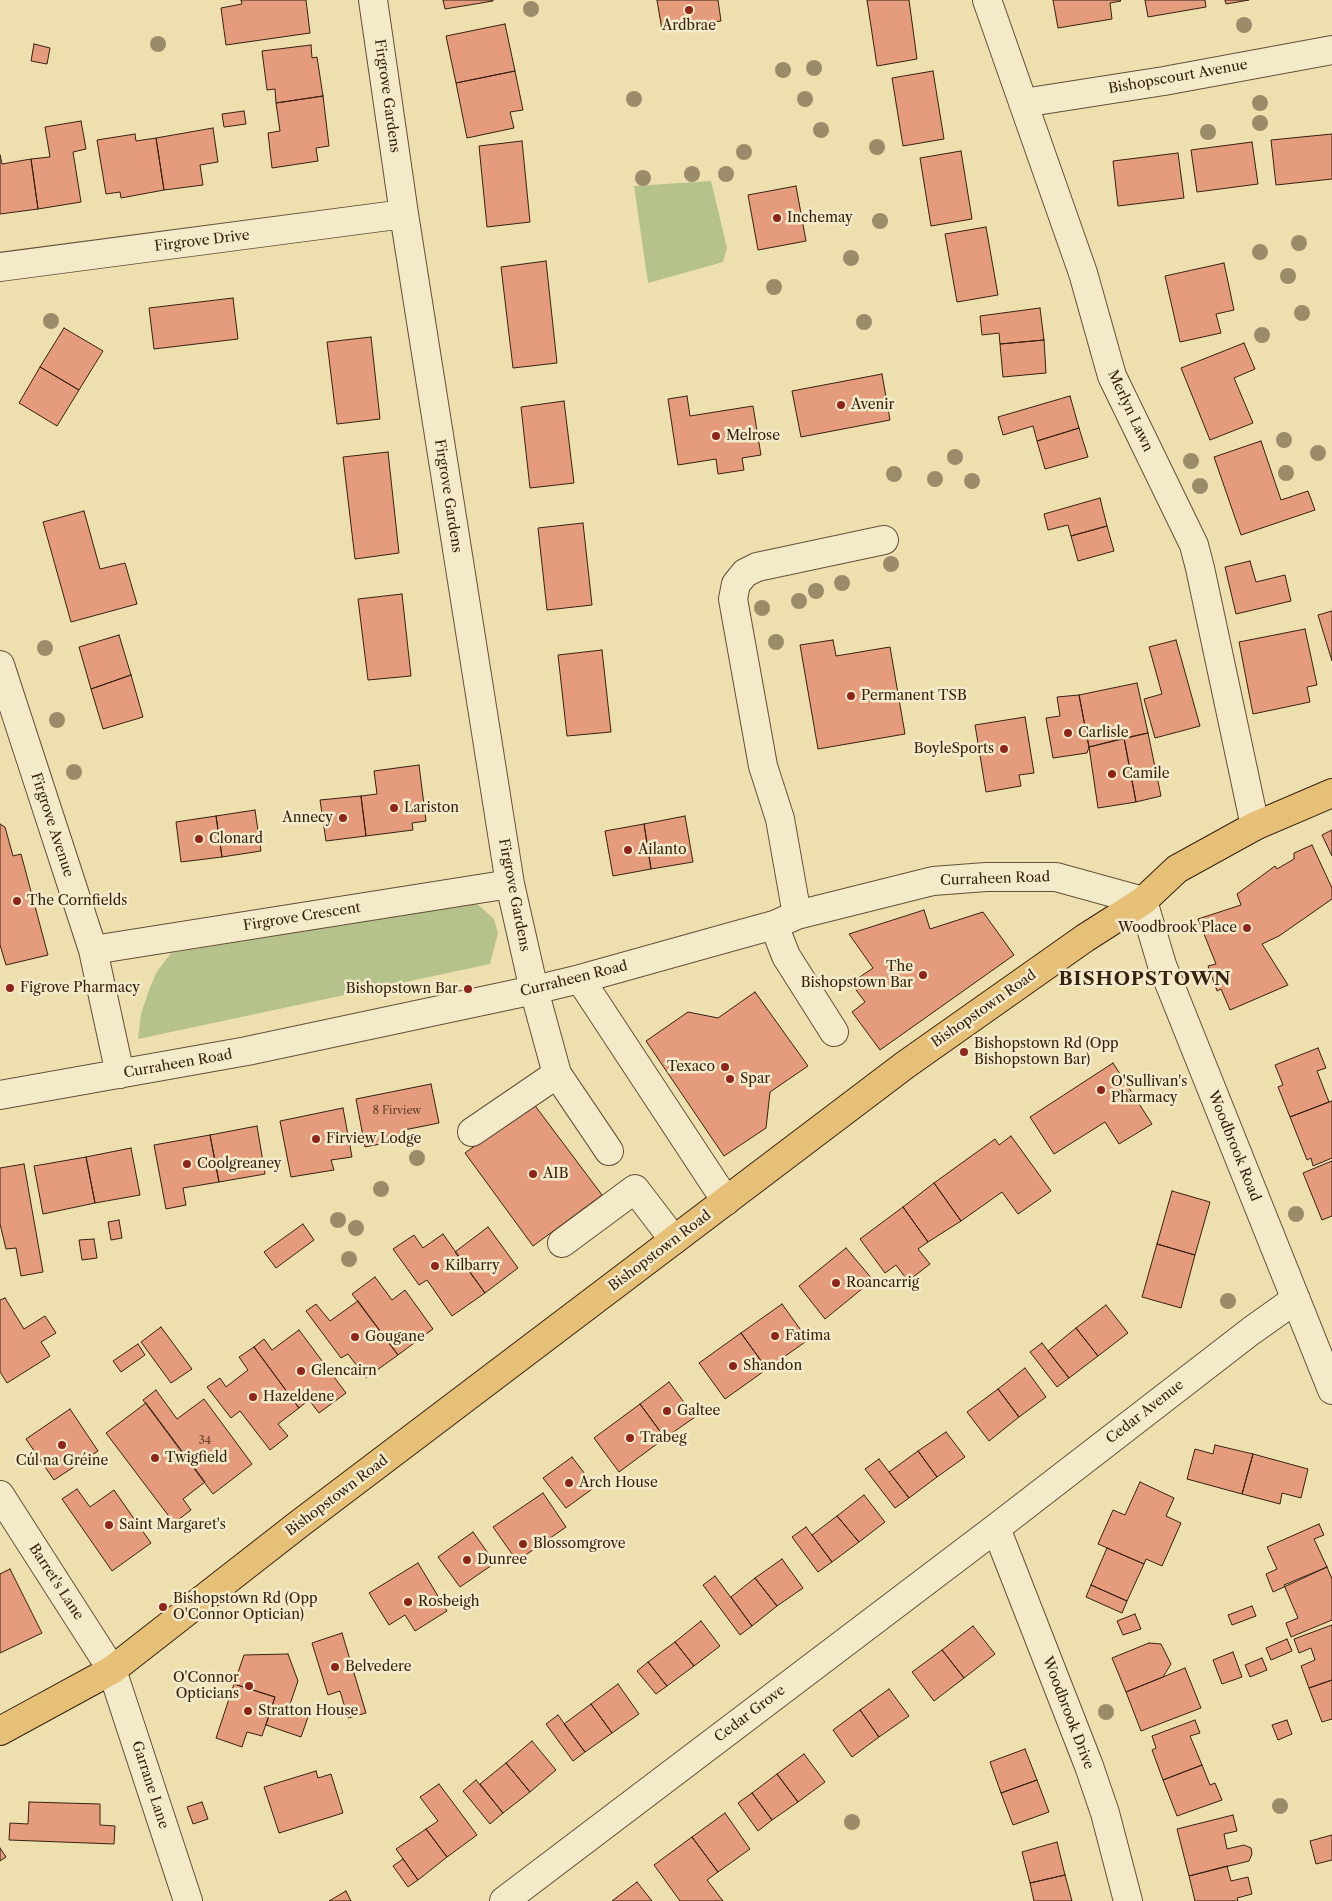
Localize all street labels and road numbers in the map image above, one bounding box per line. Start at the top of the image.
street label: Firgrove Gardens [371,38,403,154]
street label: Bishopscourt Avenue [1107,56,1249,98]
street label: Firgrove Drive [154,227,250,255]
street label: Merlyn Lawn [1104,367,1156,455]
street label: Firgrove Gardens [431,438,465,554]
street label: Firgrove Avenue [27,771,77,879]
street label: Firgrove Gardens [495,837,533,953]
street label: Curraheen Road [940,869,1050,889]
street label: Firgrove Crescent [242,899,362,935]
street label: Curraheen Road [519,958,629,1000]
street label: Bishopstown Road [928,967,1040,1051]
street label: Curraheen Road [122,1046,234,1082]
street label: Woodbrook Road [1204,1088,1264,1204]
street label: Bishopstown Road [605,1207,715,1295]
street label: Cedar Avenue [1103,1376,1187,1448]
street label: Bishopstown Road [282,1452,392,1540]
street label: Barret's Lane [25,1541,87,1623]
street label: Woodbrook Drive [1039,1654,1097,1772]
street label: Cedar Grove [711,1682,789,1746]
street label: Garrane Lane [128,1739,172,1831]

